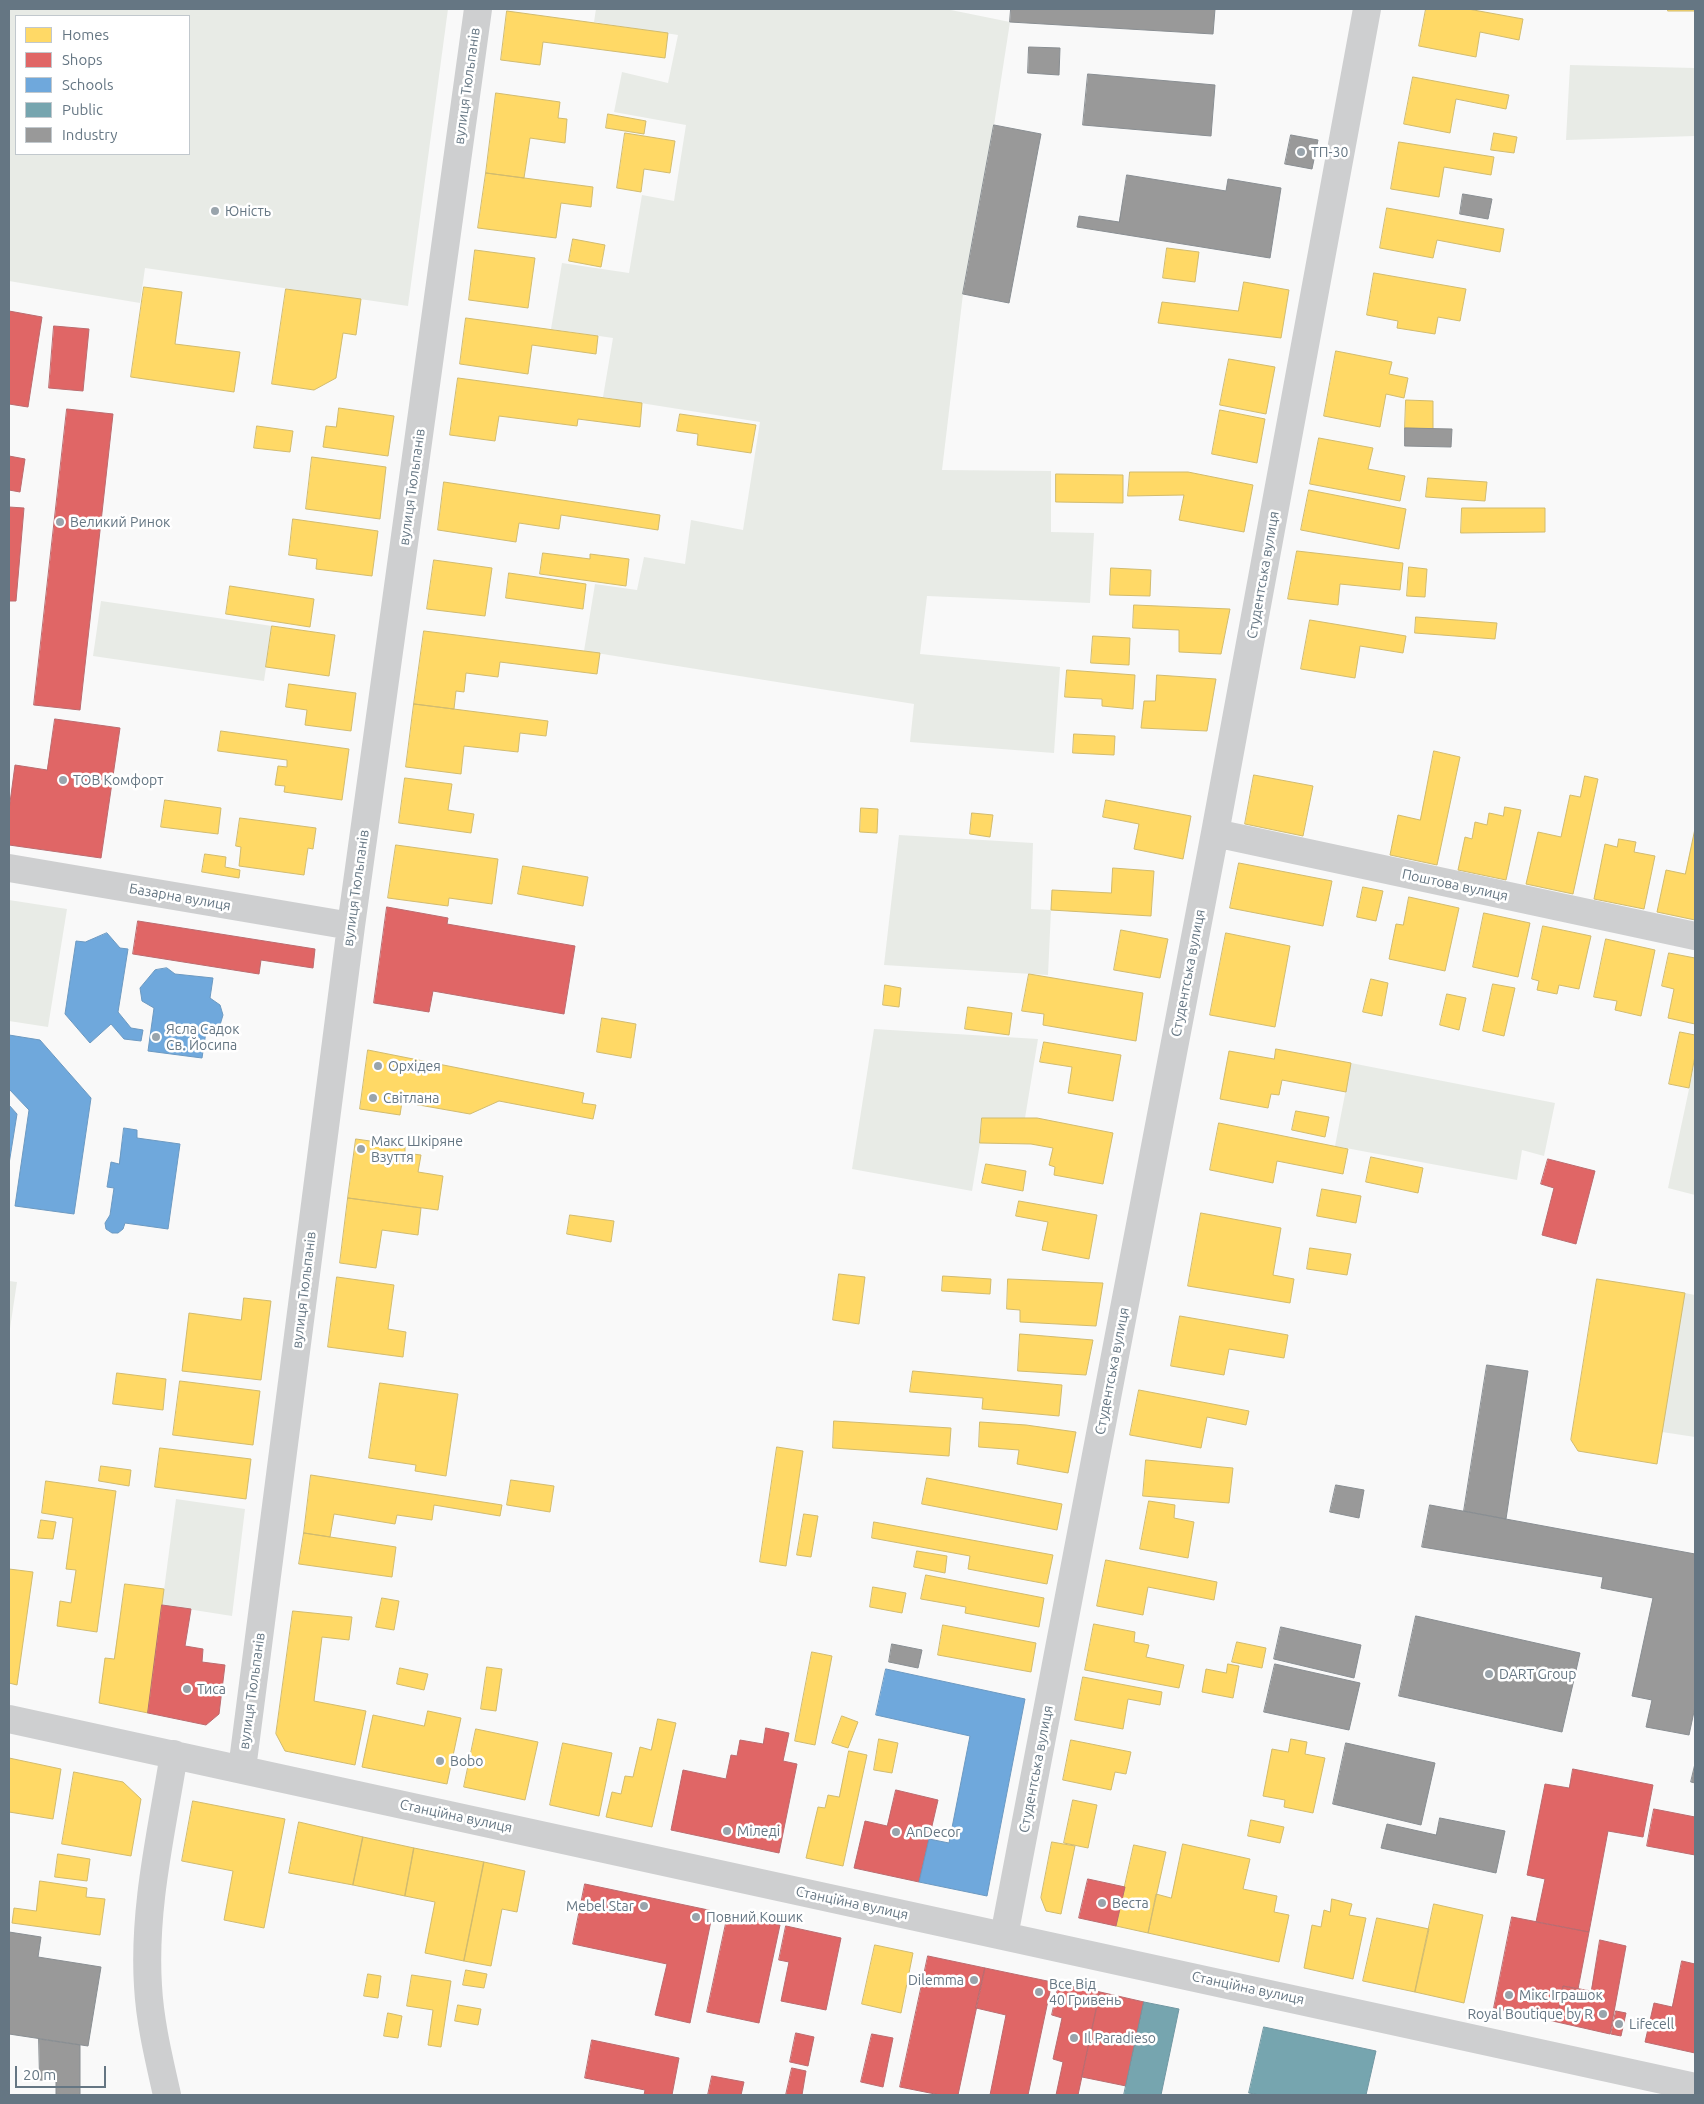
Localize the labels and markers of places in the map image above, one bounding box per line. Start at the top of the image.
place label: ТП-30 [1311,144,1348,160]
marker: ТП-30 [1295,146,1307,158]
place label: Юність [225,203,271,219]
marker: Юність [209,205,221,217]
place label: Великий Ринок [70,514,170,530]
marker: Великий Ринок [54,516,66,528]
place label: ТОВ Комфорт [73,772,163,788]
marker: ТОВ Комфорт [57,774,69,786]
place label: Ясла Садок Св. Йосипа [166,1021,239,1054]
marker: Ясла Садок Св. Йосипа [150,1031,162,1043]
place label: Орхідея [388,1058,441,1074]
marker: Орхідея [372,1060,384,1072]
place label: Світлана [383,1090,439,1106]
marker: Світлана [367,1092,379,1104]
place label: Макс Шкіряне Взуття [371,1133,463,1166]
marker: Макс Шкіряне Взуття [355,1143,367,1155]
place label: DART Group [1499,1666,1577,1682]
marker: DART Group [1483,1668,1495,1680]
place label: Тиса [197,1681,226,1697]
marker: Тиса [181,1683,193,1695]
place label: Bobo [450,1753,483,1769]
marker: Bobo [434,1755,446,1767]
place label: Міледі [737,1823,780,1839]
place label: AnDecor [906,1824,961,1840]
marker: Міледі [721,1825,733,1837]
marker: AnDecor [890,1826,902,1838]
place label: Веста [1112,1895,1149,1911]
marker: Веста [1096,1897,1108,1909]
place label: Mebel Star [566,1898,634,1914]
marker: Mebel Star [638,1900,650,1912]
place label: Повний Кошик [706,1909,803,1925]
marker: Повний Кошик [690,1911,702,1923]
place label: Dilemma [908,1972,964,1988]
marker: Dilemma [968,1974,980,1986]
place label: Все Від 40 Гривень [1049,1976,1121,2008]
marker: Все Від 40 Гривень [1033,1986,1045,1998]
place label: Мікс Іграшок [1519,1987,1603,2003]
marker: Мікс Іграшок [1503,1989,1515,2001]
place label: Royal Boutique by R [1467,2006,1593,2022]
marker: Royal Boutique by R [1597,2008,1609,2020]
place label: Lifecell [1629,2016,1674,2032]
marker: Lifecell [1613,2018,1625,2030]
place label: Il Paradieso [1084,2030,1156,2046]
marker: Il Paradieso [1068,2032,1080,2044]

